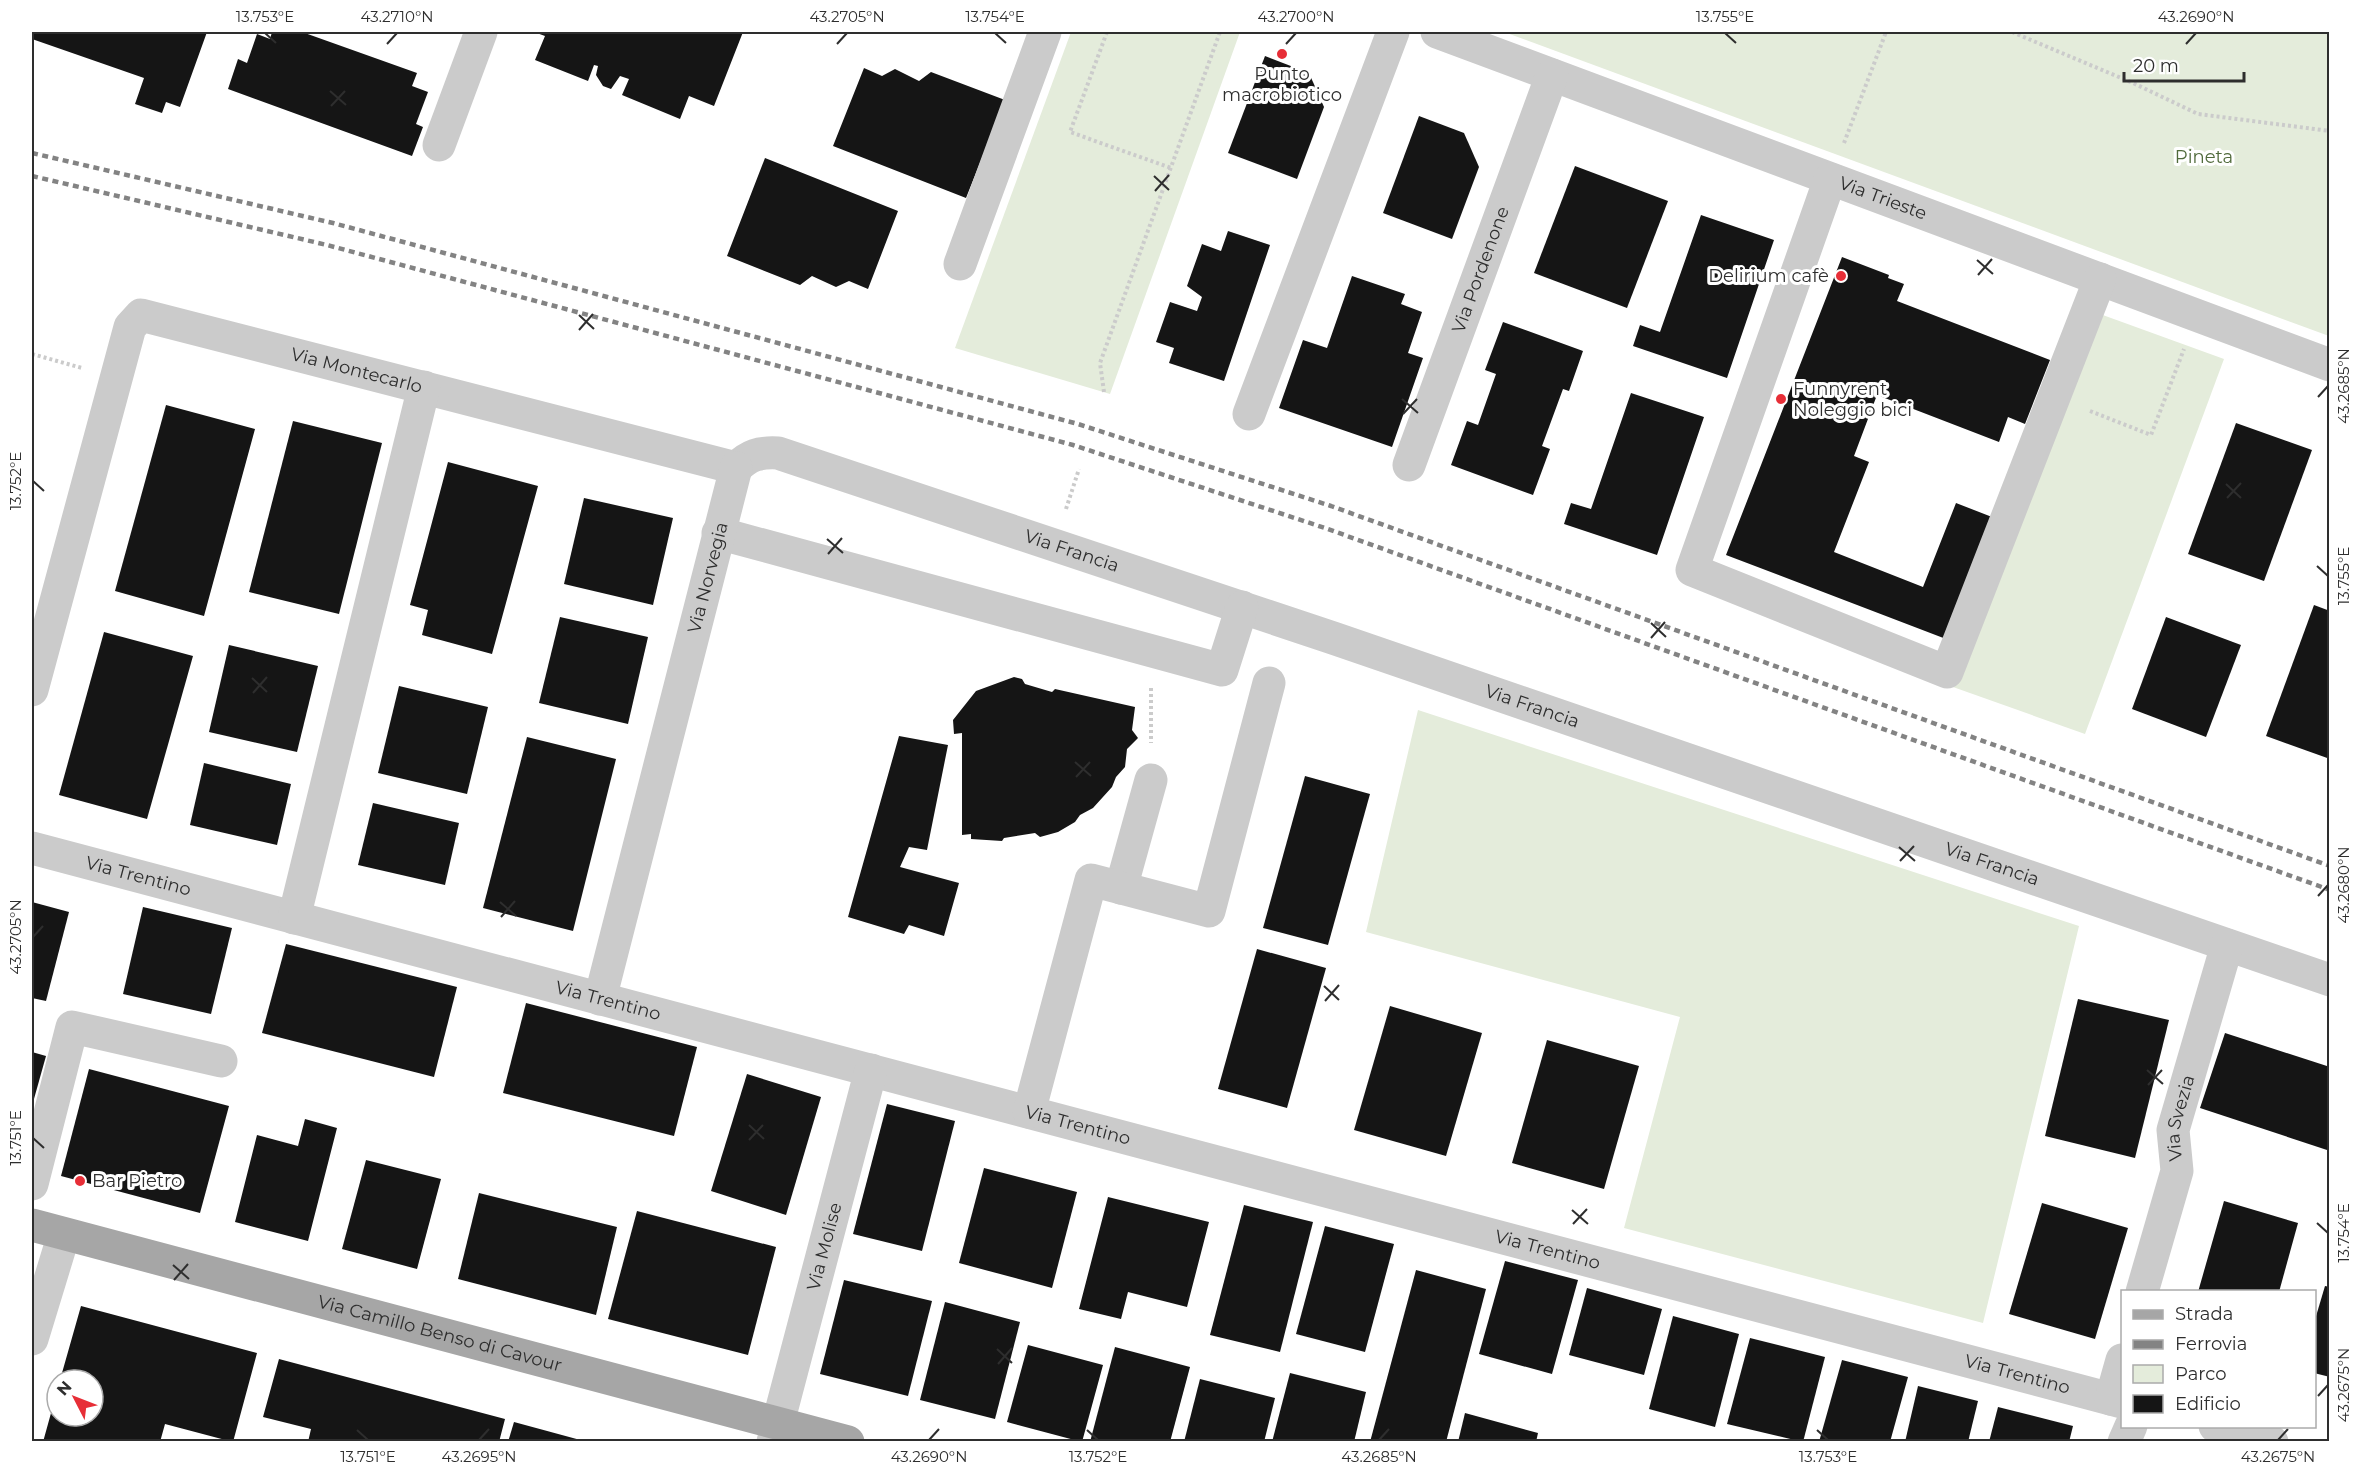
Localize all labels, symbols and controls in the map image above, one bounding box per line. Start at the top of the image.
text: 13.753°E [236,7,294,26]
text: 43.2710°N [361,7,433,26]
text: 43.2705°N [809,7,885,26]
text: 13.754°E [965,7,1025,26]
text: 43.2700°N [1258,7,1334,26]
text: 13.755°E [1696,7,1754,26]
text: 43.2690°N [2158,7,2234,26]
scale bar [2124,45,2244,83]
marker: Punto macrobiotico [1275,47,1289,61]
text: 20 m [2133,55,2179,77]
place label: Punto macrobiotico [1222,63,1342,106]
park label: Pineta [2175,146,2233,168]
street label: Via Trieste [1836,172,1930,225]
street label: Via Pordenone [1447,203,1514,336]
place label: Delirium cafè [1708,265,1829,287]
marker: Delirium cafè [1834,269,1848,283]
street label: Via Montecarlo [289,343,425,398]
text: 43.2685°N [2334,348,2353,424]
place label: Funnyrent Noleggio bici [1793,378,1912,421]
marker: Funnyrent Noleggio bici [1774,392,1788,406]
text: 13.752°E [6,452,25,510]
street label: Via Norvegia [683,520,733,636]
street label: Via Francia [1022,525,1122,577]
text: 13.755°E [2334,547,2353,605]
street label: Via Francia [1482,680,1582,733]
street label: Via Francia [1942,838,2042,890]
text: 43.2680°N [2334,846,2353,924]
street label: Via Trentino [83,852,193,901]
text: 43.2705°N [6,899,25,975]
street label: Via Trentino [553,976,663,1025]
street label: Via Svezia [2162,1072,2200,1162]
street label: Via Trentino [1023,1101,1133,1150]
text: 13.751°E [6,1110,25,1166]
place label: Bar Pietro [92,1170,182,1192]
marker: Bar Pietro [73,1174,87,1188]
street label: Via Molise [802,1200,847,1293]
text: 13.754°E [2334,1203,2353,1263]
street label: Via Trentino [1493,1225,1603,1274]
street label: Via Camillo Benso di Cavour [315,1290,564,1376]
legend [2121,1290,2316,1428]
text: Strada [2175,1303,2233,1325]
text: Ferrovia [2175,1333,2247,1355]
text: 43.2675°N [2334,1348,2353,1422]
street label: Via Trentino [1962,1350,2073,1399]
text: Parco [2175,1363,2227,1385]
north arrow [45,1368,105,1428]
text: N [53,1377,76,1399]
text: Edificio [2175,1393,2241,1415]
text: 13.751°E [340,1447,396,1466]
text: 43.2695°N [442,1447,517,1466]
text: 43.2690°N [891,1447,967,1466]
text: 13.752°E [1069,1447,1127,1466]
text: 43.2685°N [1341,1447,1417,1466]
text: 13.753°E [1799,1447,1857,1466]
text: 43.2675°N [2241,1447,2315,1466]

